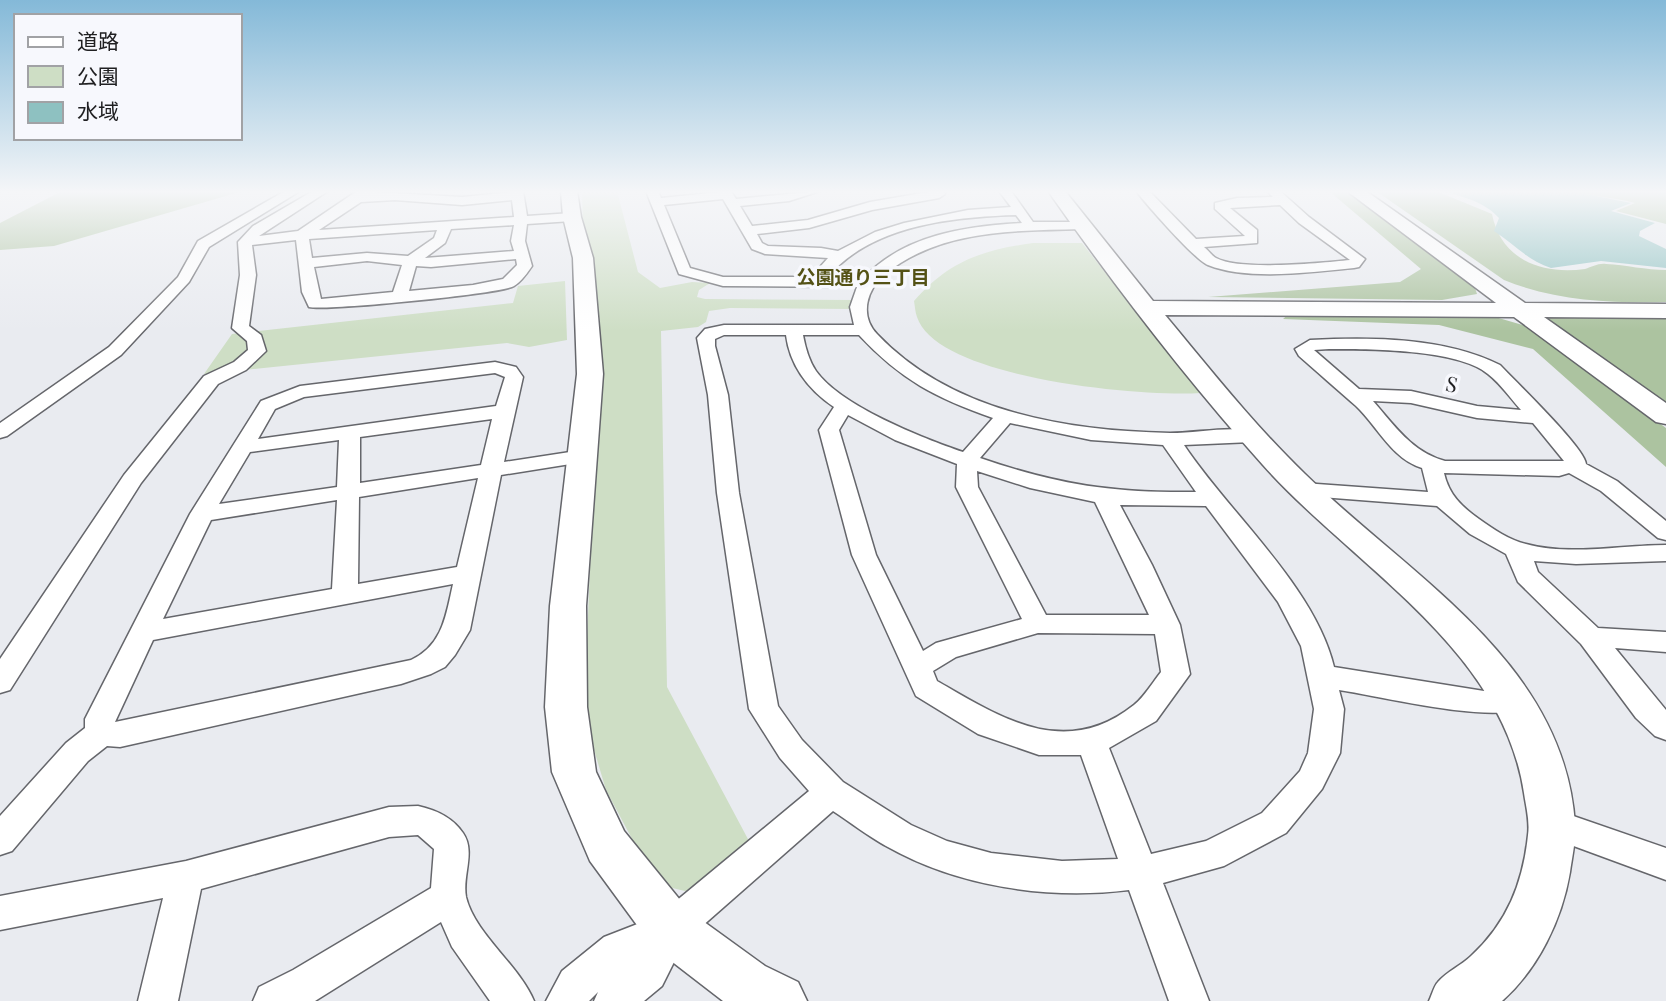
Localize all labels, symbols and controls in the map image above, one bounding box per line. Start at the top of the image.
legend [14,14,242,140]
text: 道路 [77,26,119,54]
text: 公園 [77,61,119,89]
text: 水域 [77,96,119,124]
district label: 公園通り三丁目 [796,263,930,289]
street label: S [1443,368,1461,398]

